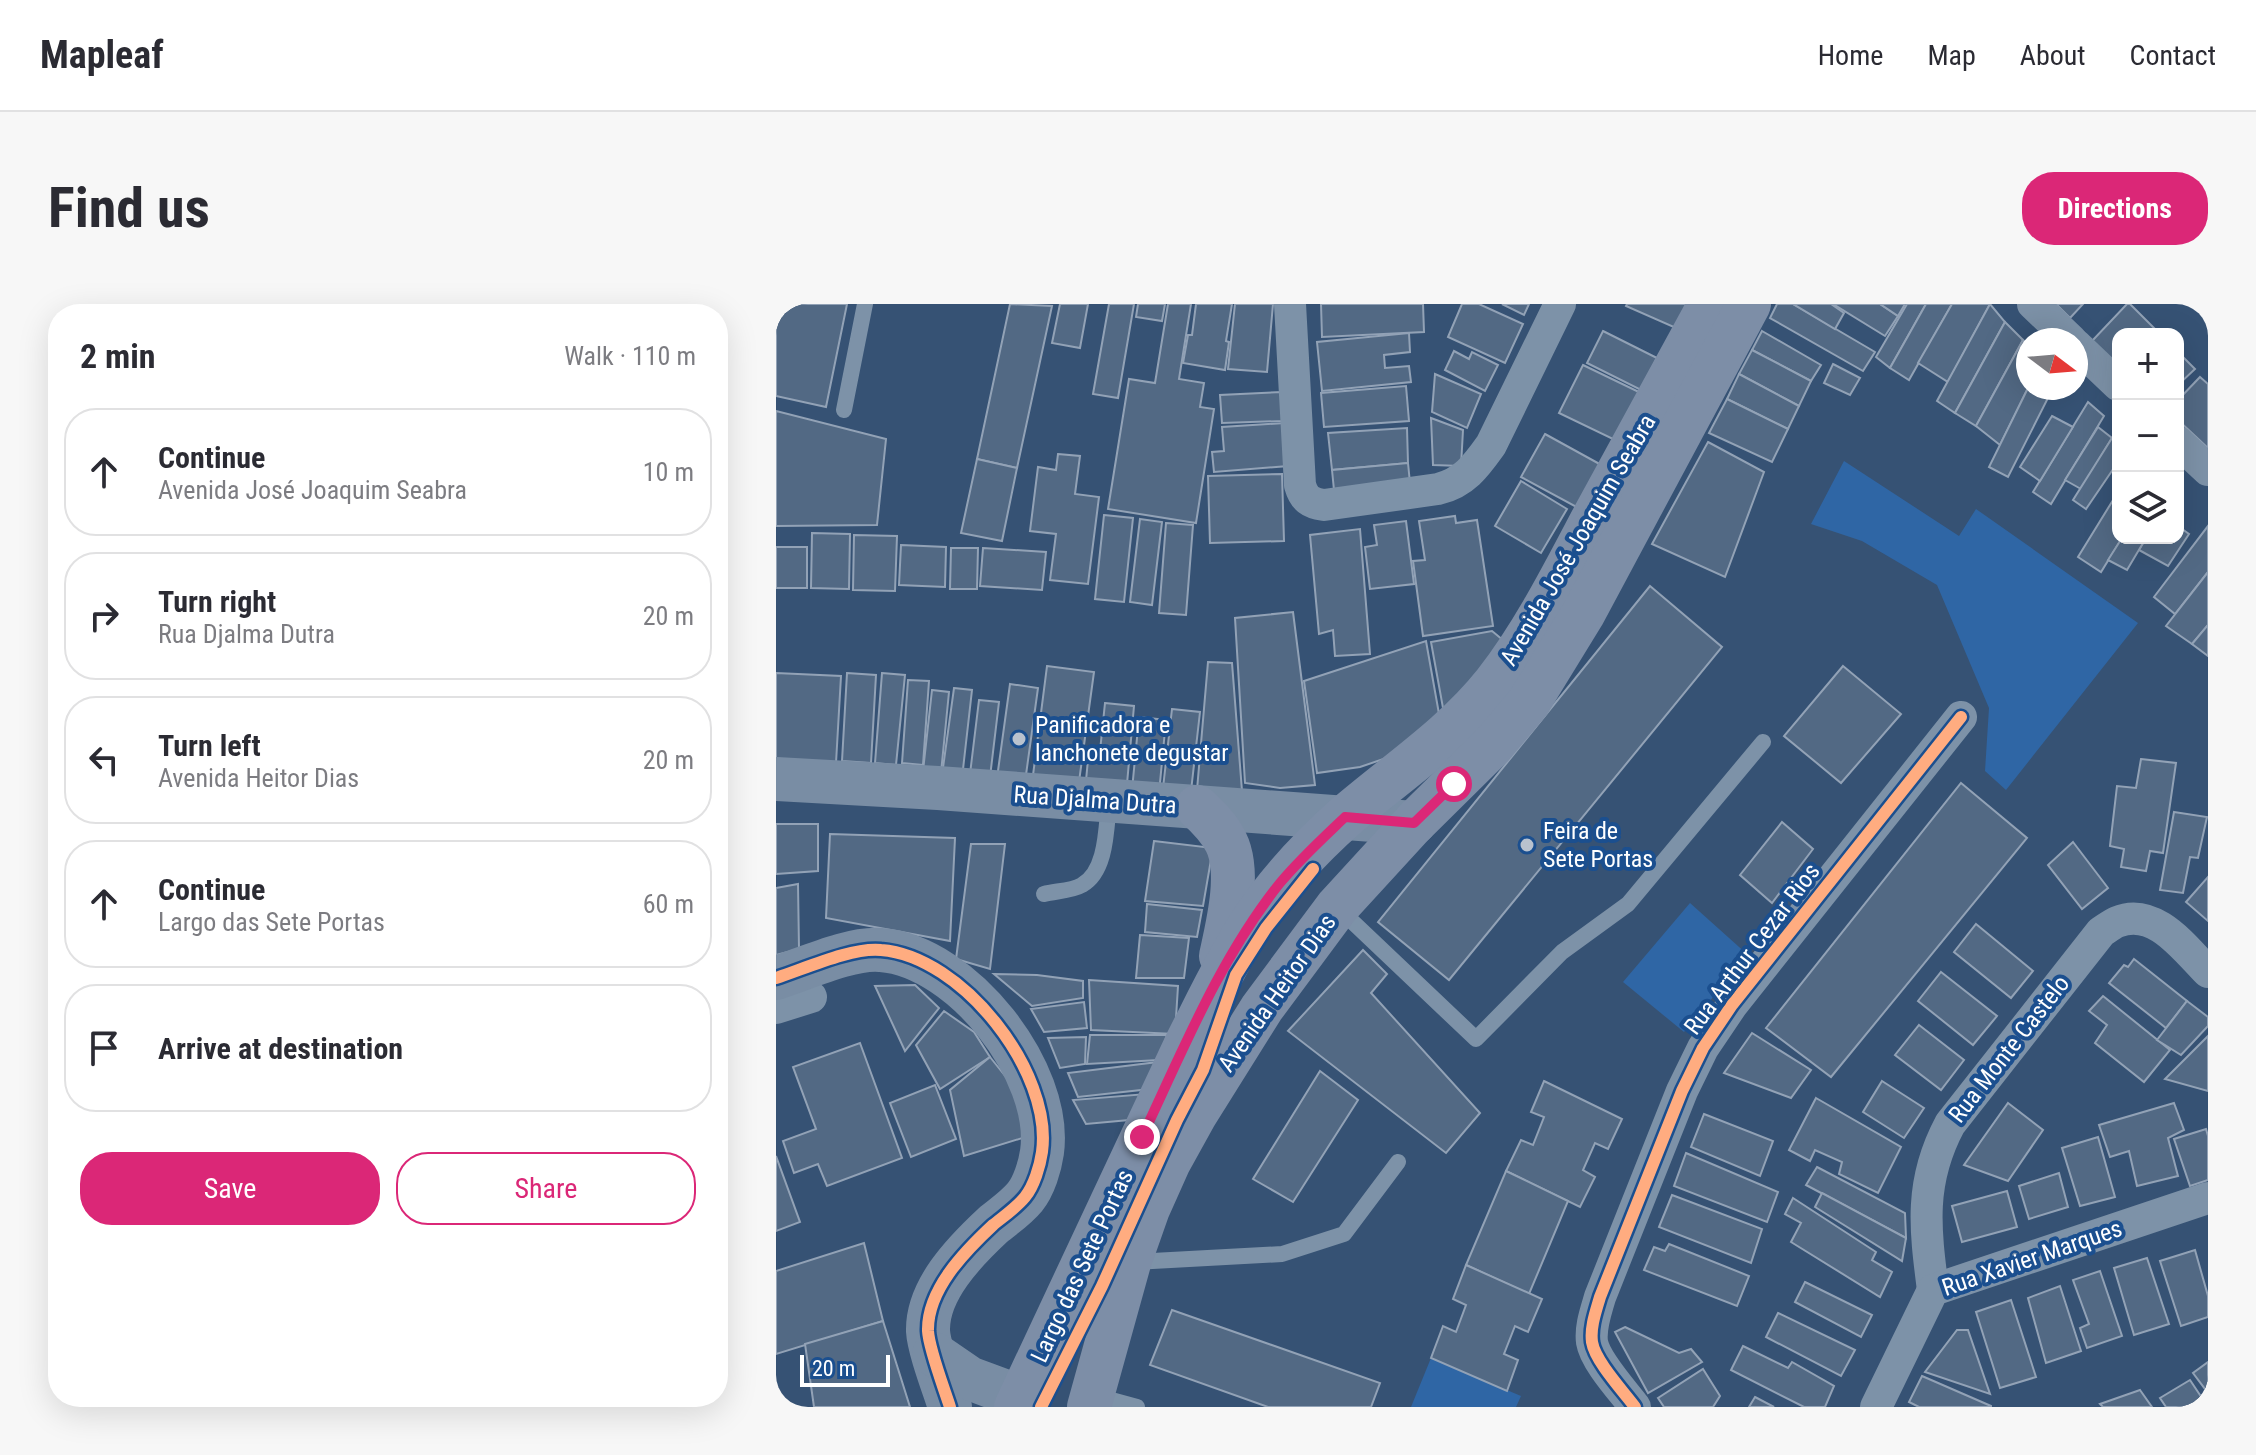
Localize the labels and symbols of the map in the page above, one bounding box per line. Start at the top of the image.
north arrow [2016,328,2088,400]
street label: Avenida José Joaquim Seabra [1495,409,1661,671]
place label: Panificadora e lanchonete degustar [1035,711,1229,767]
marker: Panificadora e lanchonete degustar [1010,730,1028,748]
route start [1436,766,1472,802]
street label: Rua Djalma Dutra [1013,780,1177,820]
place label: Feira de Sete Portas [1543,817,1653,873]
marker: Feira de Sete Portas [1518,836,1536,854]
street label: Rua Arthur Cezar Rios [1678,858,1826,1040]
street label: Avenida Heitor Dias [1212,909,1342,1077]
street label: Rua Monte Castelo [1943,970,2075,1128]
route end [1124,1119,1160,1155]
street label: Largo das Sete Portas [1025,1165,1139,1367]
street label: Rua Xavier Marques [1938,1214,2126,1302]
scale bar [800,1351,890,1387]

